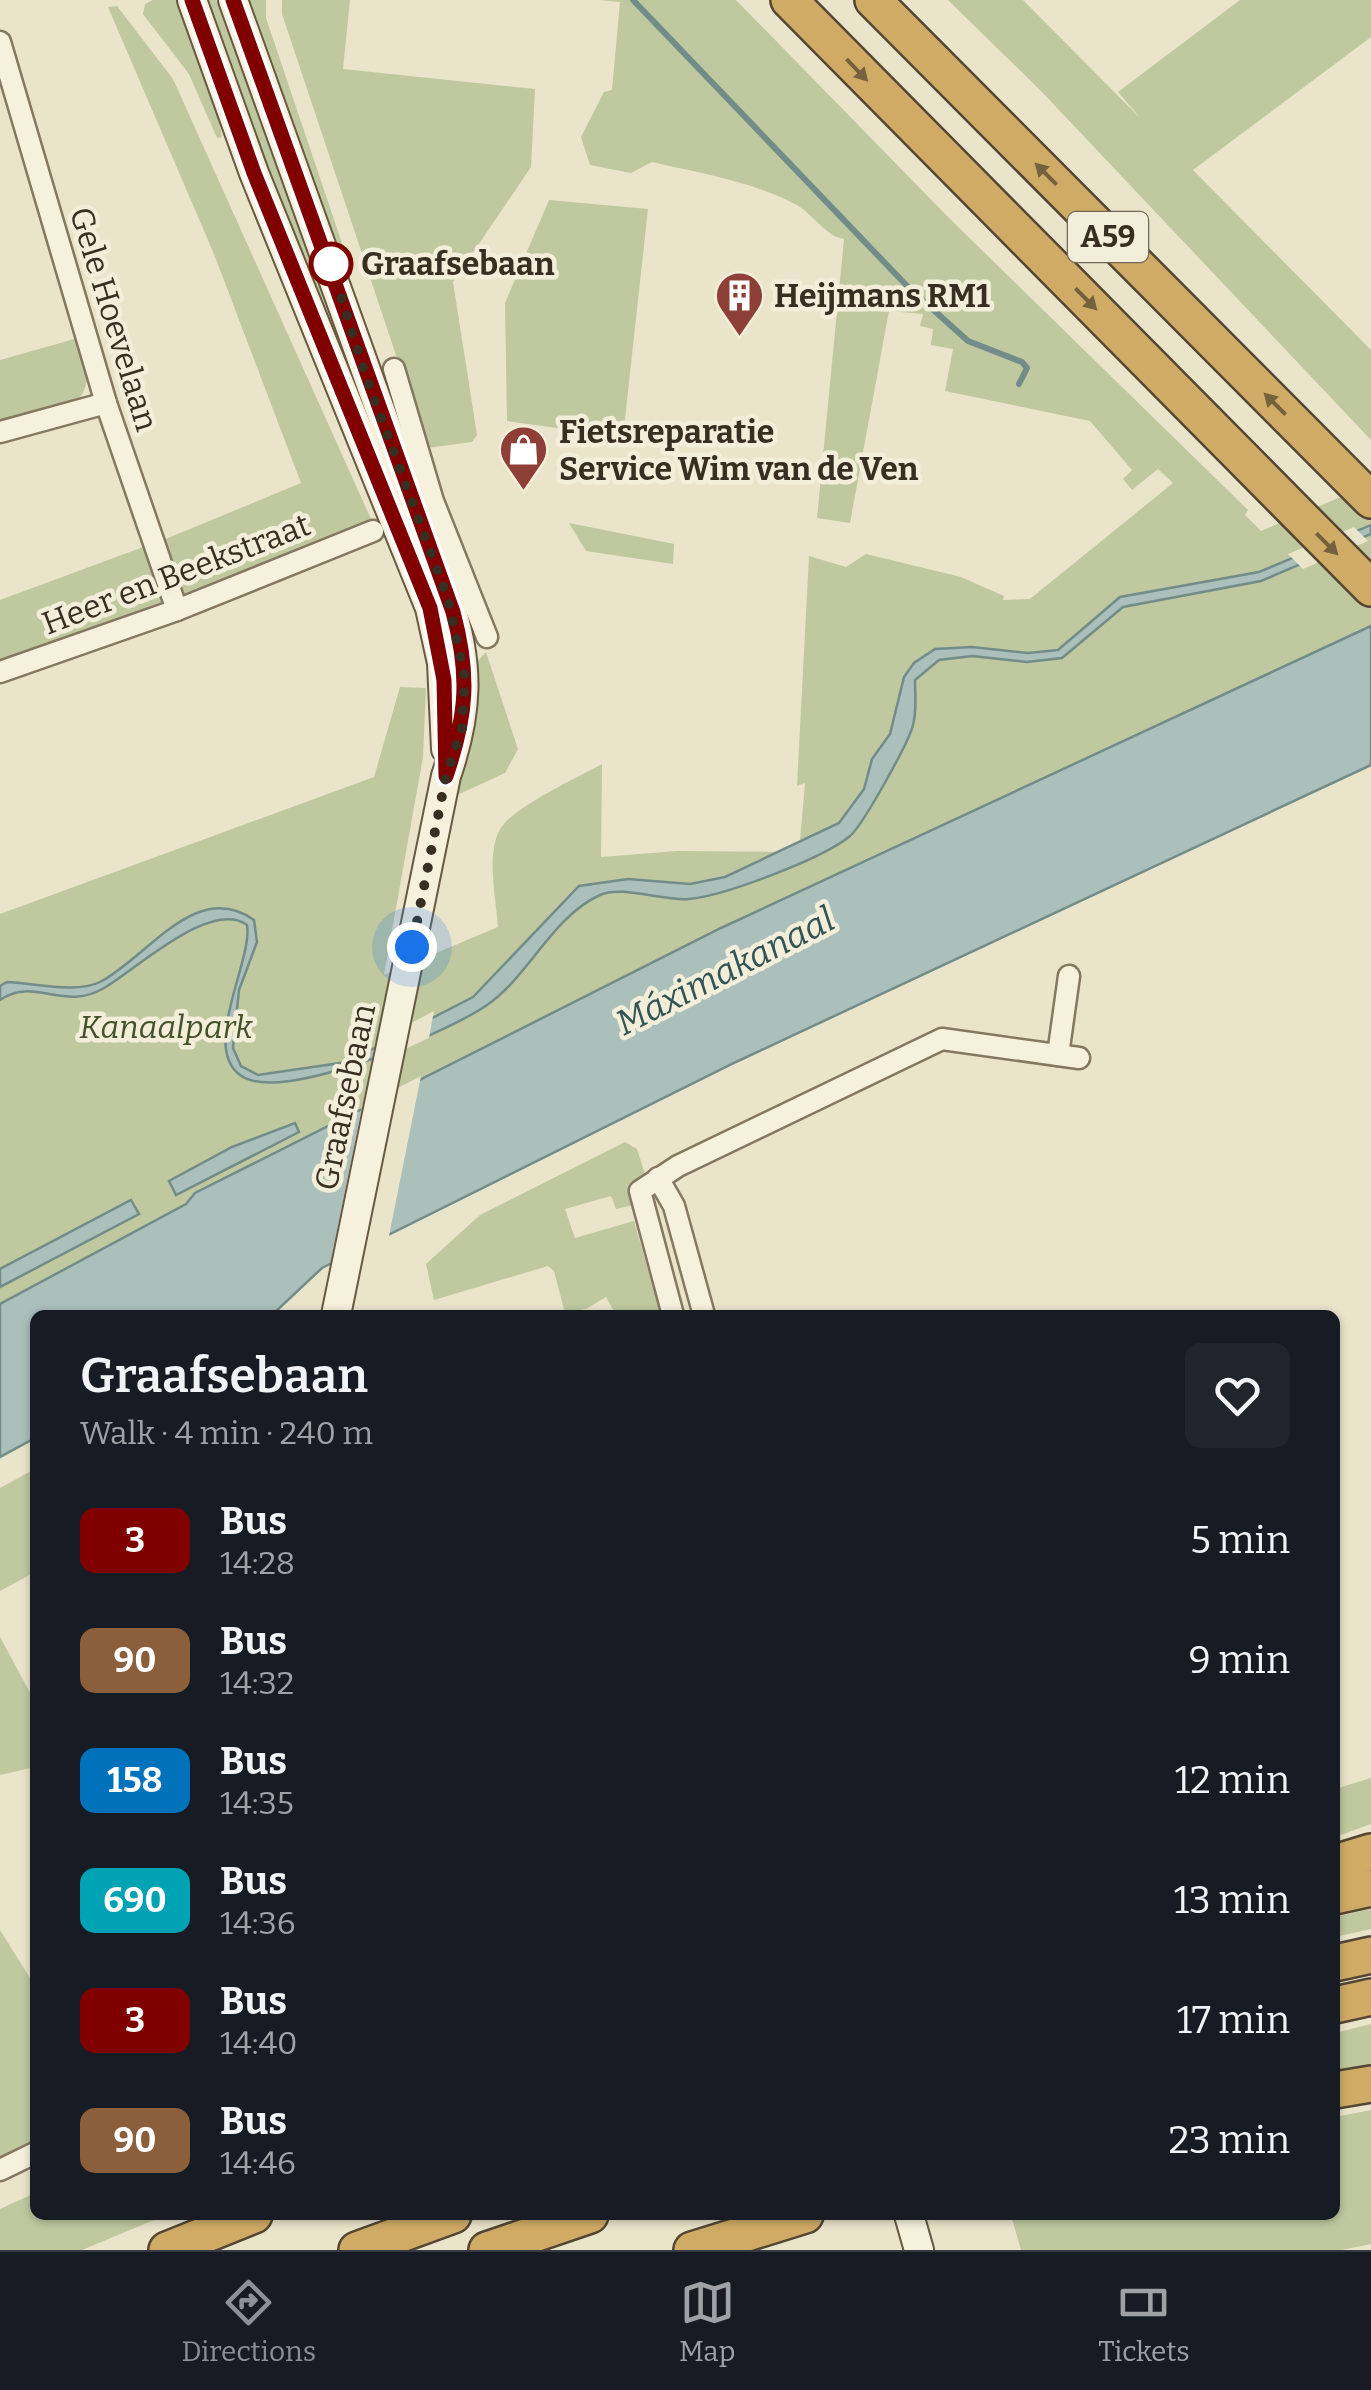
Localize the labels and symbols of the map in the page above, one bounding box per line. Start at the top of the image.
one-way arrow [845,57,868,81]
one-way arrow [1034,162,1058,186]
street label: Gele Hoevelaan [62,202,166,436]
road number: A59 [1068,212,1148,262]
marker: Graafsebaan [310,243,352,285]
place label: Graafsebaan [361,245,555,283]
building icon: Heijmans RM1 [713,270,765,338]
place label: Heijmans RM1 [774,277,990,315]
one-way arrow [1073,287,1097,311]
one-way arrow [1263,393,1287,417]
place label: Fietsreparatie Service Wim van de Ven [559,413,919,488]
shop icon: Fietsreparatie Service Wim van de Ven [498,424,550,492]
street label: Heer en Beekstraat [37,505,316,643]
one-way arrow [1314,532,1338,555]
water label: Máximakanaal [609,898,841,1044]
your location [387,922,437,972]
street label: Graafsebaan [307,1000,383,1194]
park label: Kanaalpark [79,1008,253,1046]

